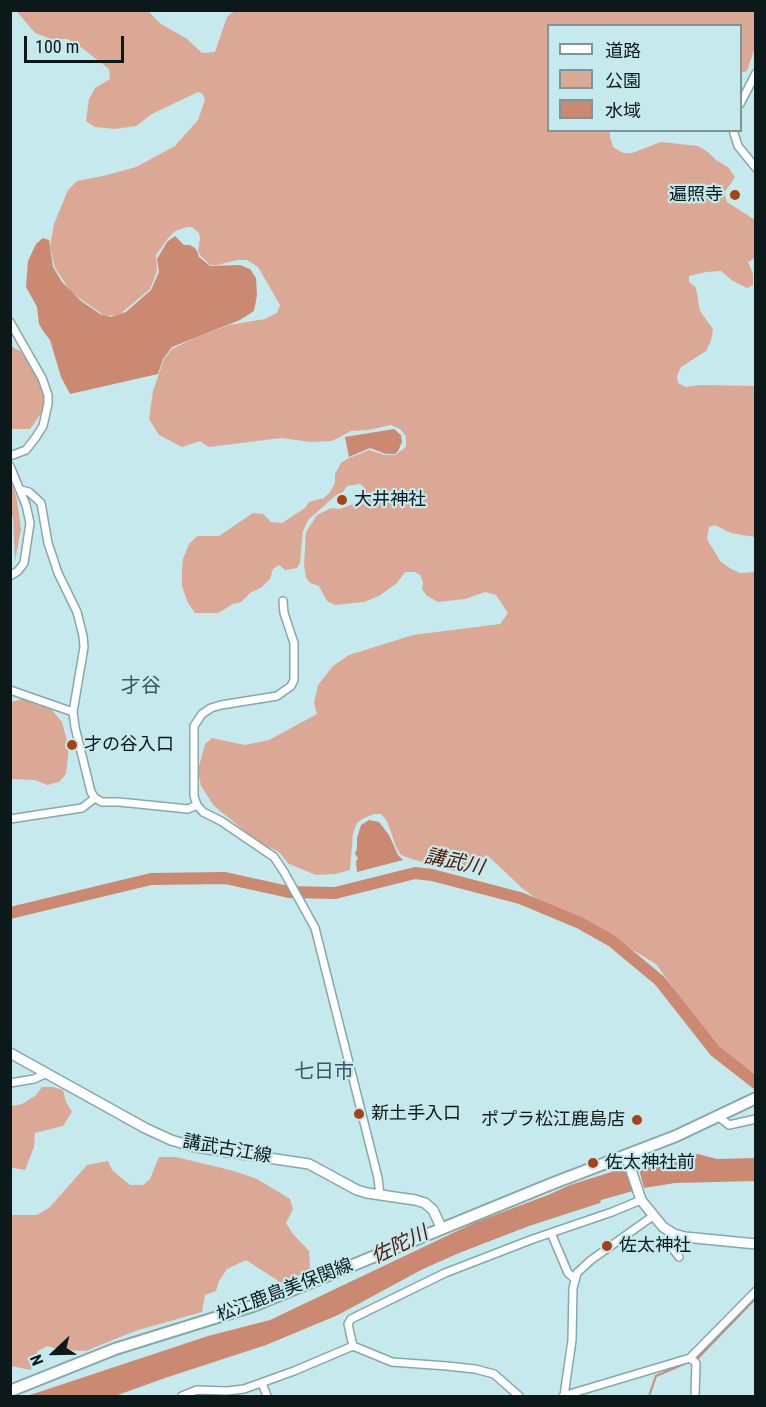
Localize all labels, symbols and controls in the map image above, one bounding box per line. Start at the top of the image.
scale bar [27,24,128,62]
legend [547,24,742,132]
text: 100 m [35,36,79,57]
text: 道路 [605,40,641,61]
text: 公園 [605,70,641,91]
text: 水域 [605,100,641,121]
place label: 遍照寺 [669,184,723,206]
marker: 遍照寺 [728,188,742,202]
place label: 大井神社 [354,489,426,511]
marker: 大井神社 [335,493,349,507]
district label: 才谷 [121,675,161,699]
place label: 才の谷入口 [84,734,174,756]
marker: 才の谷入口 [65,738,79,752]
water label: 講武川 [422,845,486,881]
district label: 七日市 [294,1061,354,1085]
place label: 新土手入口 [371,1103,461,1125]
marker: 新土手入口 [352,1107,366,1121]
place label: ポプラ松江鹿島店 [481,1109,625,1131]
marker: ポプラ松江鹿島店 [630,1113,644,1127]
street label: 講武古江線 [181,1132,273,1168]
place label: 佐太神社前 [605,1152,695,1174]
marker: 佐太神社前 [586,1156,600,1170]
water label: 佐陀川 [368,1222,432,1270]
place label: 佐太神社 [619,1235,691,1257]
marker: 佐太神社 [600,1239,614,1253]
street label: 松江鹿島美保関線 [214,1255,356,1327]
north arrow [24,1323,84,1383]
text: N [26,1352,47,1368]

